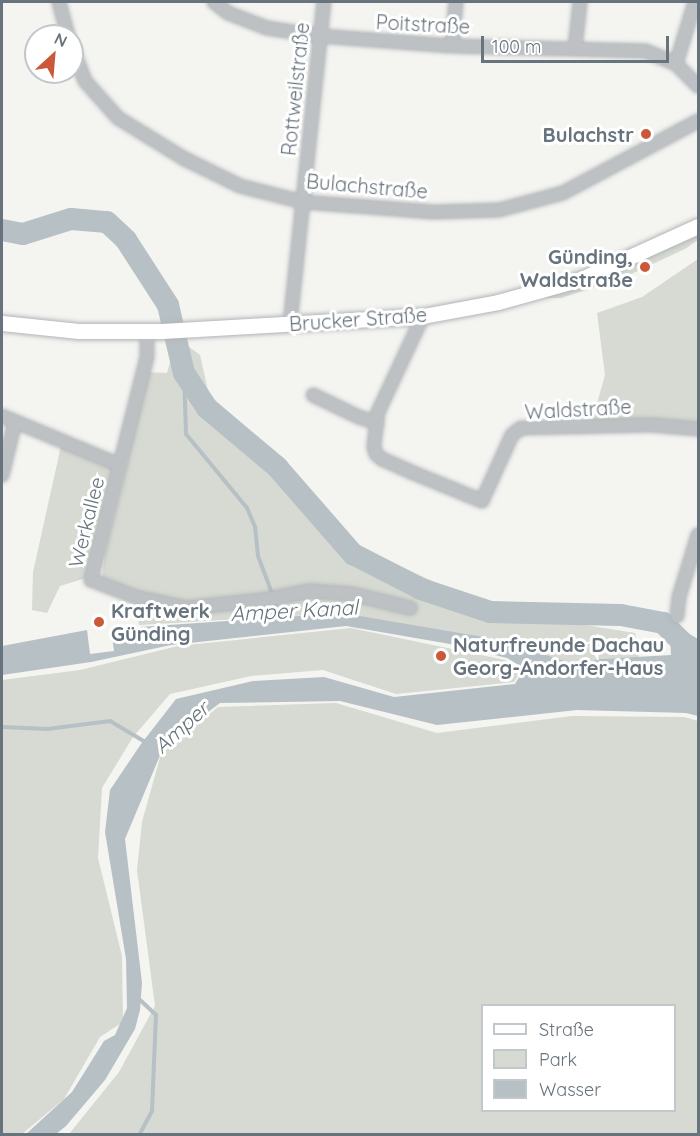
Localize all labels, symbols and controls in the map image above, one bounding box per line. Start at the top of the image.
street label: Poitstraße [375,10,471,38]
street label: Rottweilstraße [276,21,314,157]
north arrow [24,24,84,84]
scale bar [484,24,672,62]
text: N [51,28,71,51]
text: 100 m [492,35,541,58]
place label: Bulachstr [543,122,634,146]
marker: Bulachstr [639,127,653,141]
street label: Bulachstraße [305,169,429,203]
place label: Günding, Waldstraße [520,244,633,291]
marker: Günding, Waldstraße [638,260,652,274]
street label: Brucker Straße [288,302,428,336]
street label: Waldstraße [524,394,632,424]
street label: Werkallee [63,474,109,570]
water label: Amper Kanal [230,594,358,626]
place label: Kraftwerk Günding [111,598,210,645]
marker: Kraftwerk Günding [92,615,106,629]
place label: Naturfreunde Dachau Georg-Andorfer-Haus [453,632,664,679]
marker: Naturfreunde Dachau Georg-Andorfer-Haus [434,649,448,663]
water label: Amper [148,696,214,758]
legend [481,1004,676,1112]
text: Straße [539,1018,594,1041]
text: Park [539,1048,577,1071]
text: Wasser [539,1078,601,1101]

